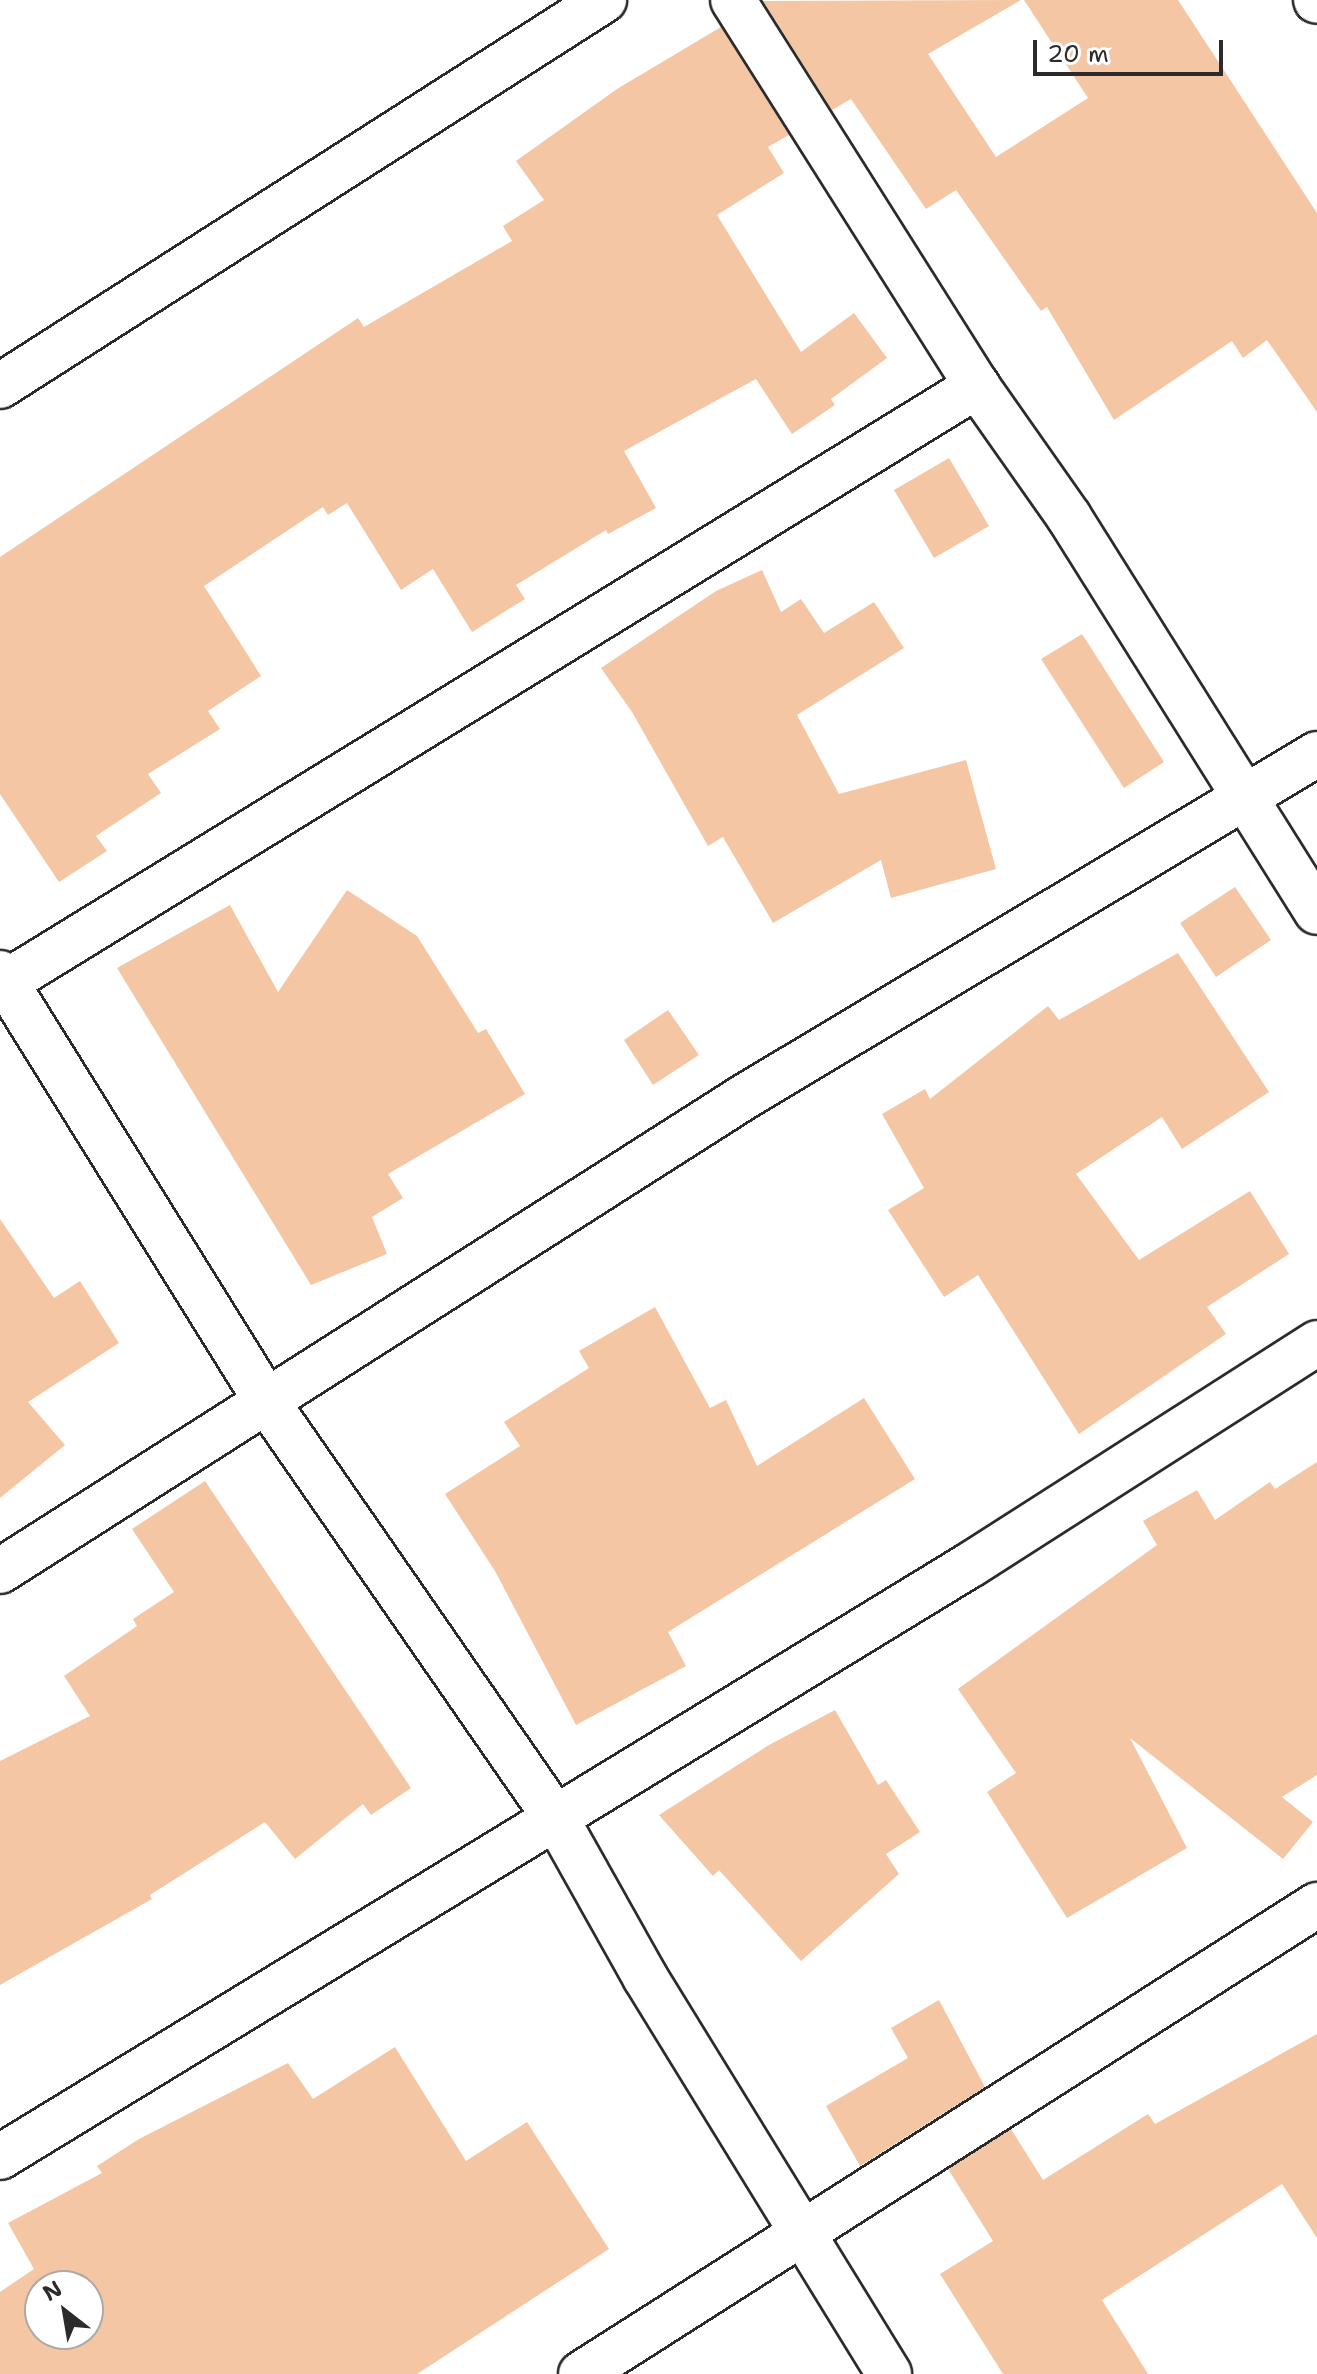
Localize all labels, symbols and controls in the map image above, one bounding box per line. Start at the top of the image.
scale bar [1037,24,1227,74]
text: 20 m [1047,38,1109,70]
north arrow [24,2270,104,2350]
text: N [37,2274,67,2308]

